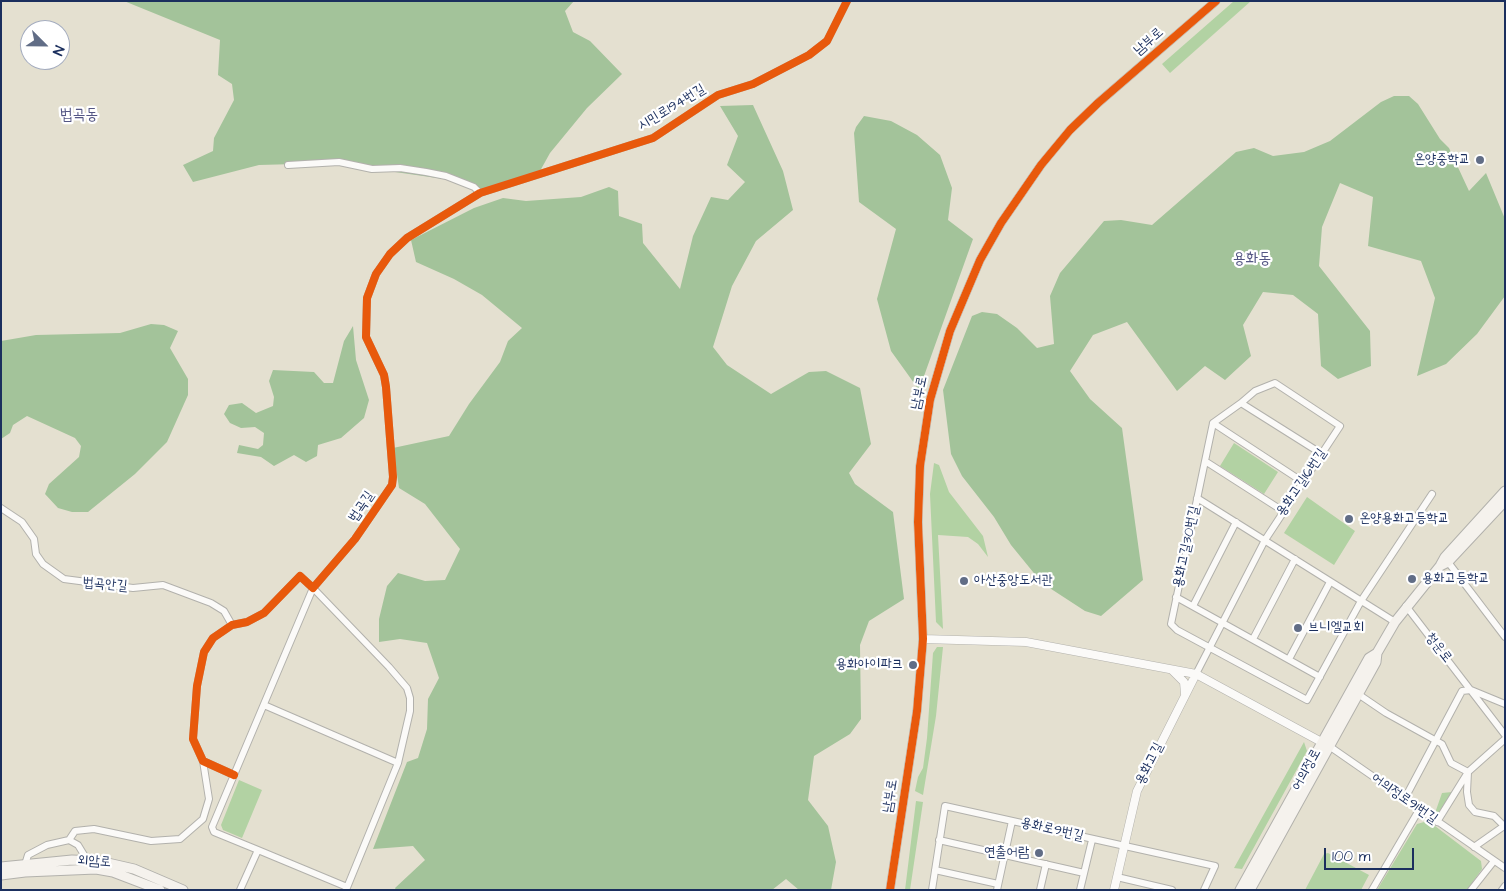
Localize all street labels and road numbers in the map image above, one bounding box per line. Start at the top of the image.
street label: 남부로 [1131,25,1167,59]
street label: 시민로194번길 [635,81,709,135]
street label: 남부로 [908,375,932,411]
street label: 용화고길16번길 [1273,446,1331,520]
street label: 법곡길 [346,488,378,526]
street label: 용화고길30번길 [1170,504,1204,590]
street label: 법곡안길 [82,575,128,595]
street label: 청운로 [1421,630,1455,666]
street label: 용화고길 [1132,740,1168,788]
street label: 어의정로 [1289,746,1325,794]
street label: 어의정로91번길 [1367,770,1441,828]
street label: 남부로 [880,778,902,814]
street label: 용화로9번길 [1019,815,1085,845]
street label: 외암로 [77,852,111,872]

